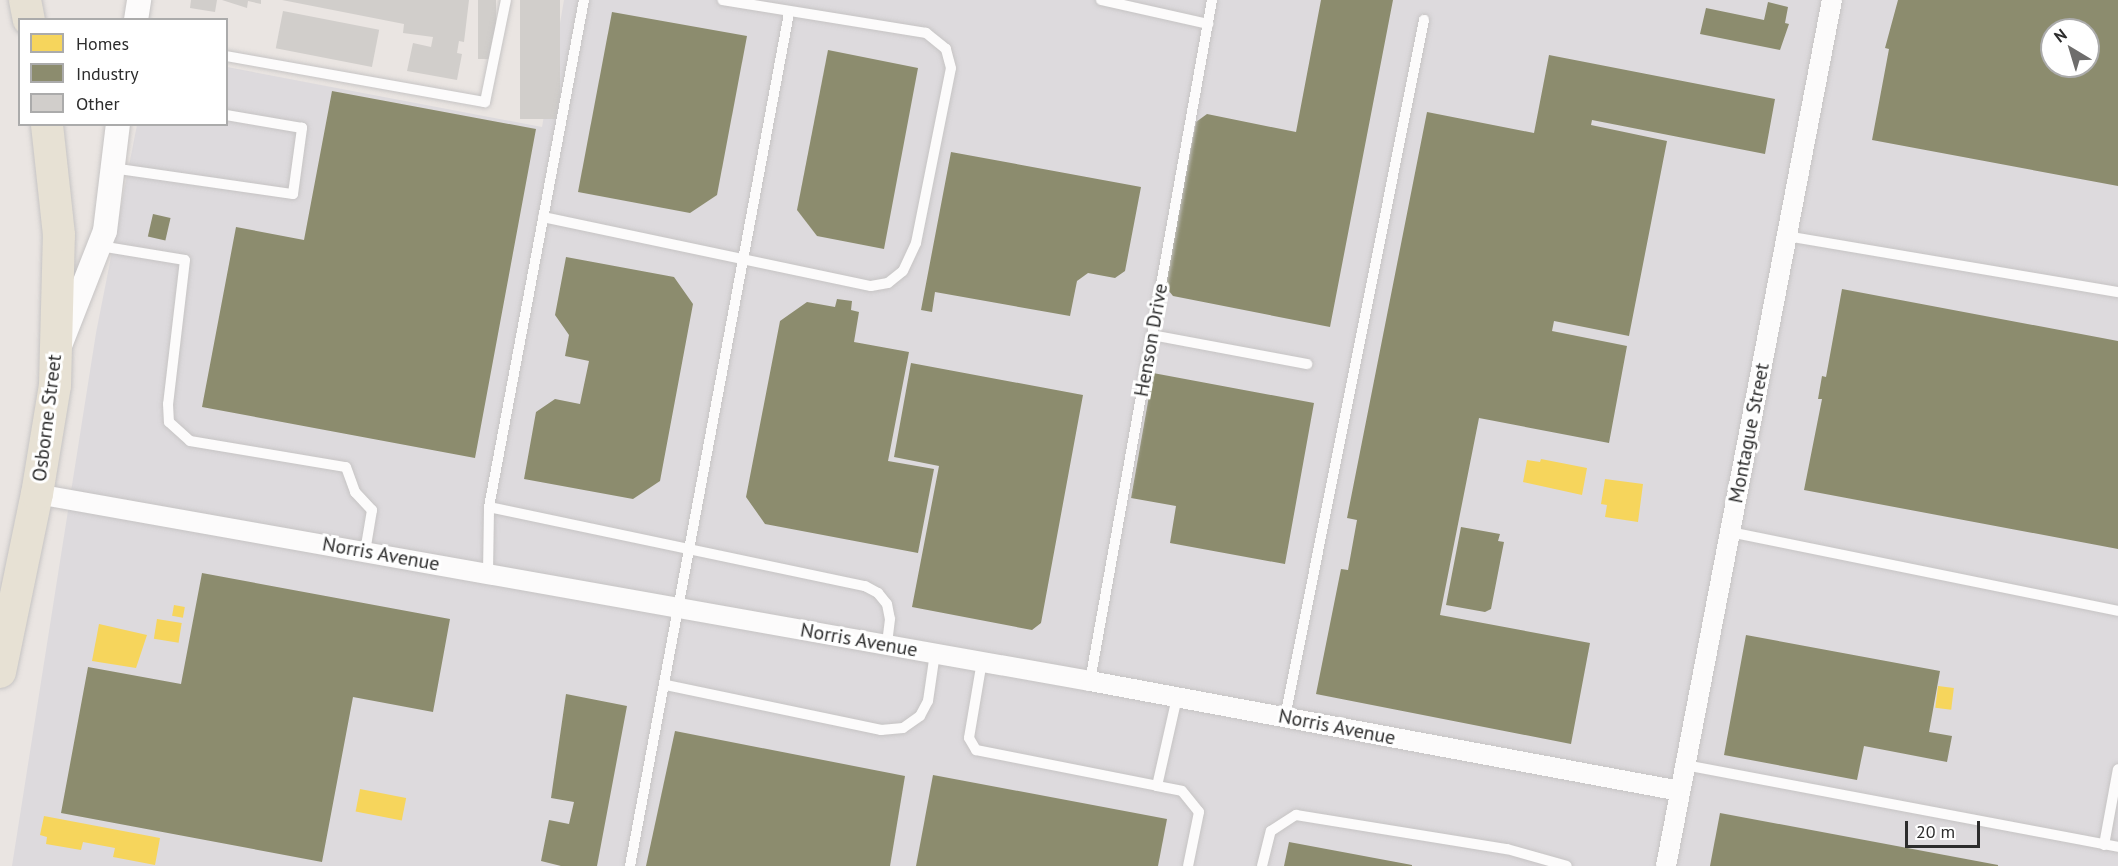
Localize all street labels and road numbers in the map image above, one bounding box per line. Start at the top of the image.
street label: Henson Drive [1129,281,1173,399]
street label: Osborne Street [27,353,67,483]
street label: Montague Street [1724,361,1774,505]
street label: Norris Avenue [320,532,442,576]
street label: Norris Avenue [798,618,920,662]
street label: Norris Avenue [1276,704,1398,750]

